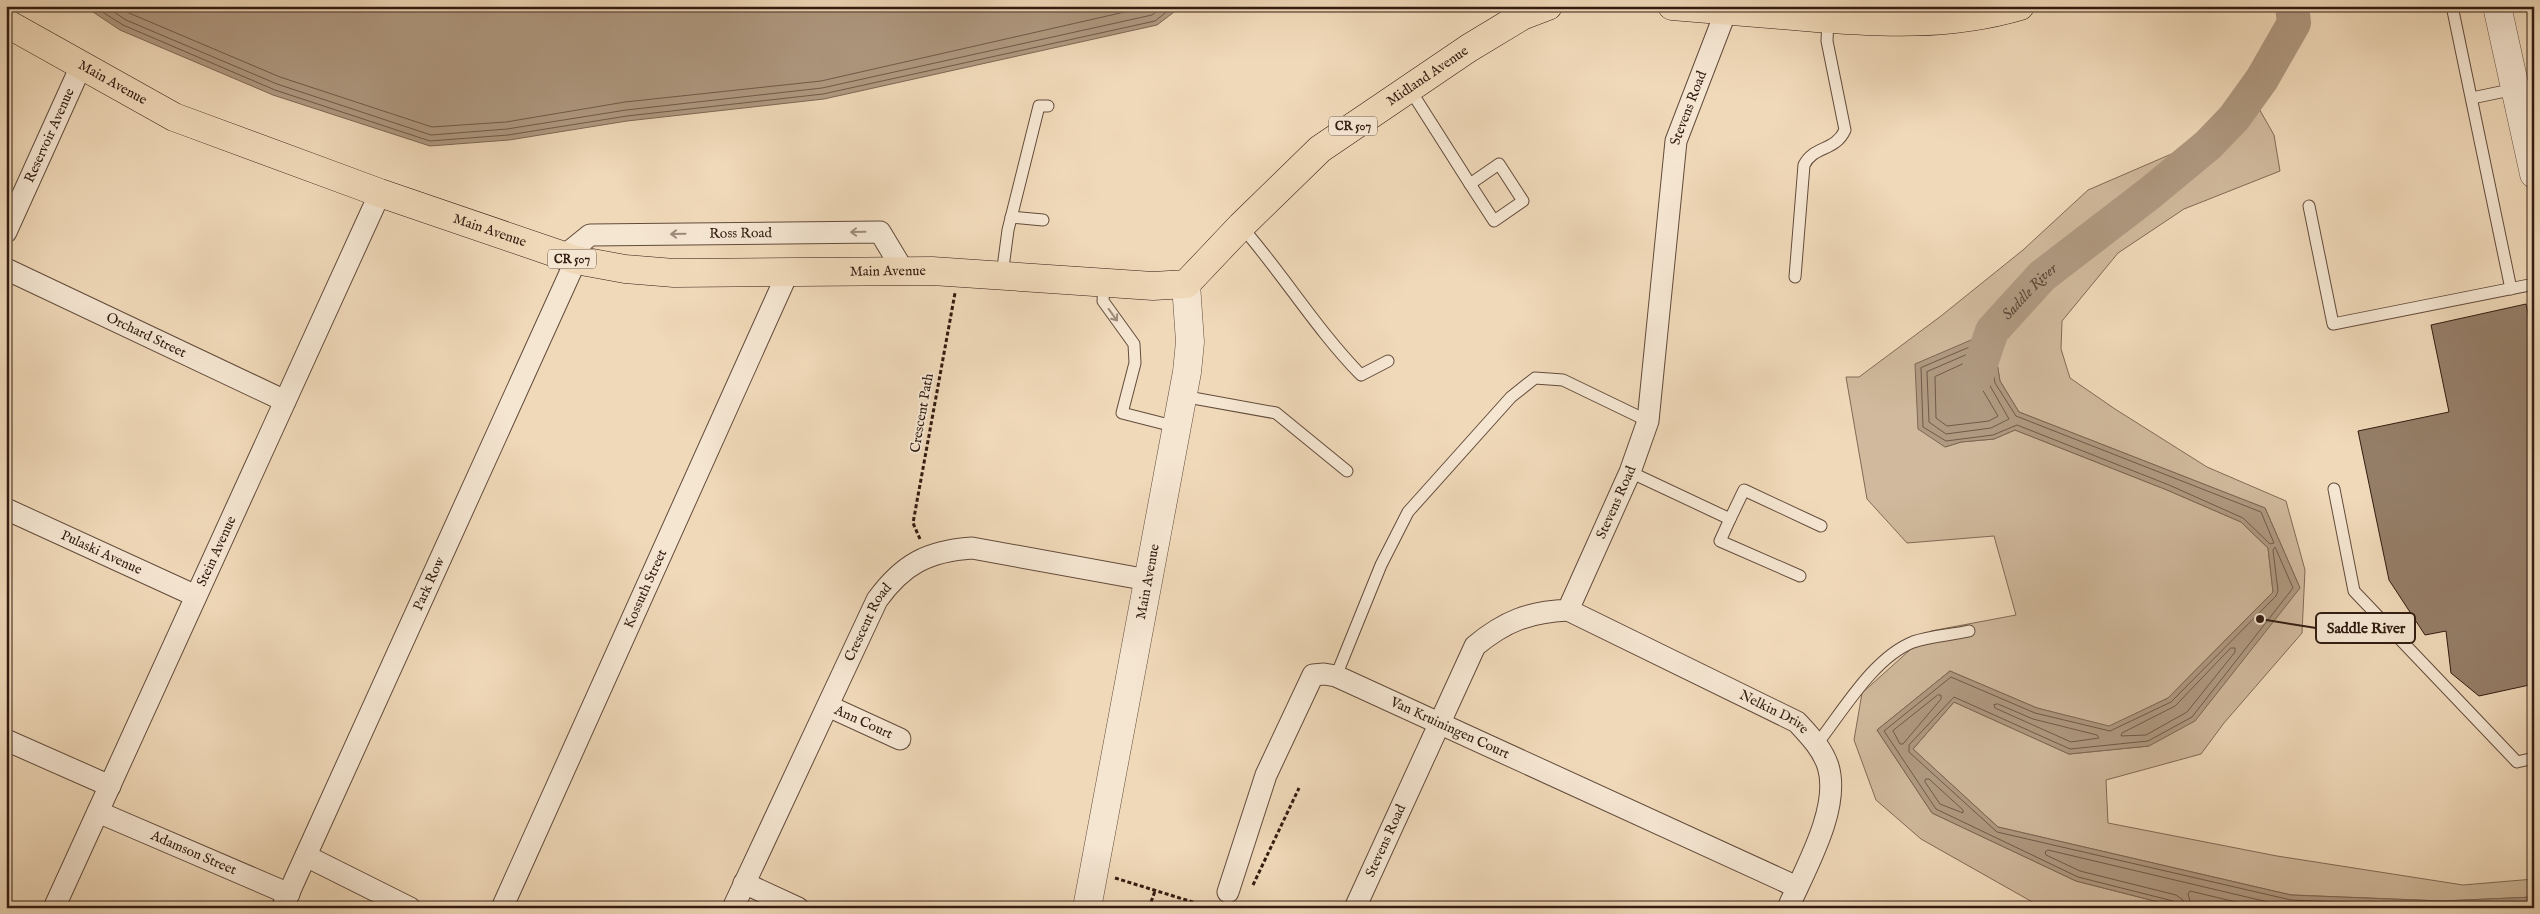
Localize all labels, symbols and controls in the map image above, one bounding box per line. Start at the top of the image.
street label: Midland Avenue [1383,42,1472,110]
street label: Main Avenue [75,56,151,109]
street label: Stevens Road [1667,68,1711,146]
street label: Reservoir Avenue [20,85,79,186]
road number: CR 507 [1329,116,1377,136]
street label: Main Avenue [451,210,529,252]
street label: Ross Road [709,224,773,243]
one-way arrow [851,227,867,237]
one-way arrow [671,229,687,239]
road number: CR 507 [548,250,596,268]
water label: Saddle River [1998,258,2061,324]
street label: Main Avenue [850,262,927,281]
one-way arrow [1108,308,1118,322]
street label: Orchard Street [103,309,189,362]
street label: Crescent Path [906,371,938,454]
street label: Stevens Road [1592,463,1641,542]
street label: Stein Avenue [193,513,241,589]
street label: Pulaski Avenue [58,526,145,579]
street label: Main Avenue [1132,542,1164,621]
street label: Kossuth Street [620,546,671,631]
street label: Park Row [409,553,449,613]
street label: Crescent Road [840,579,896,664]
callout: Saddle River [2316,613,2415,643]
text: Saddle River [2327,619,2406,638]
street label: Nelkin Drive [1736,686,1813,738]
street label: Van Kruiningen Court [1387,693,1513,763]
street label: Ann Court [831,701,896,743]
street label: Stevens Road [1361,801,1410,880]
street label: Adamson Street [147,826,239,879]

